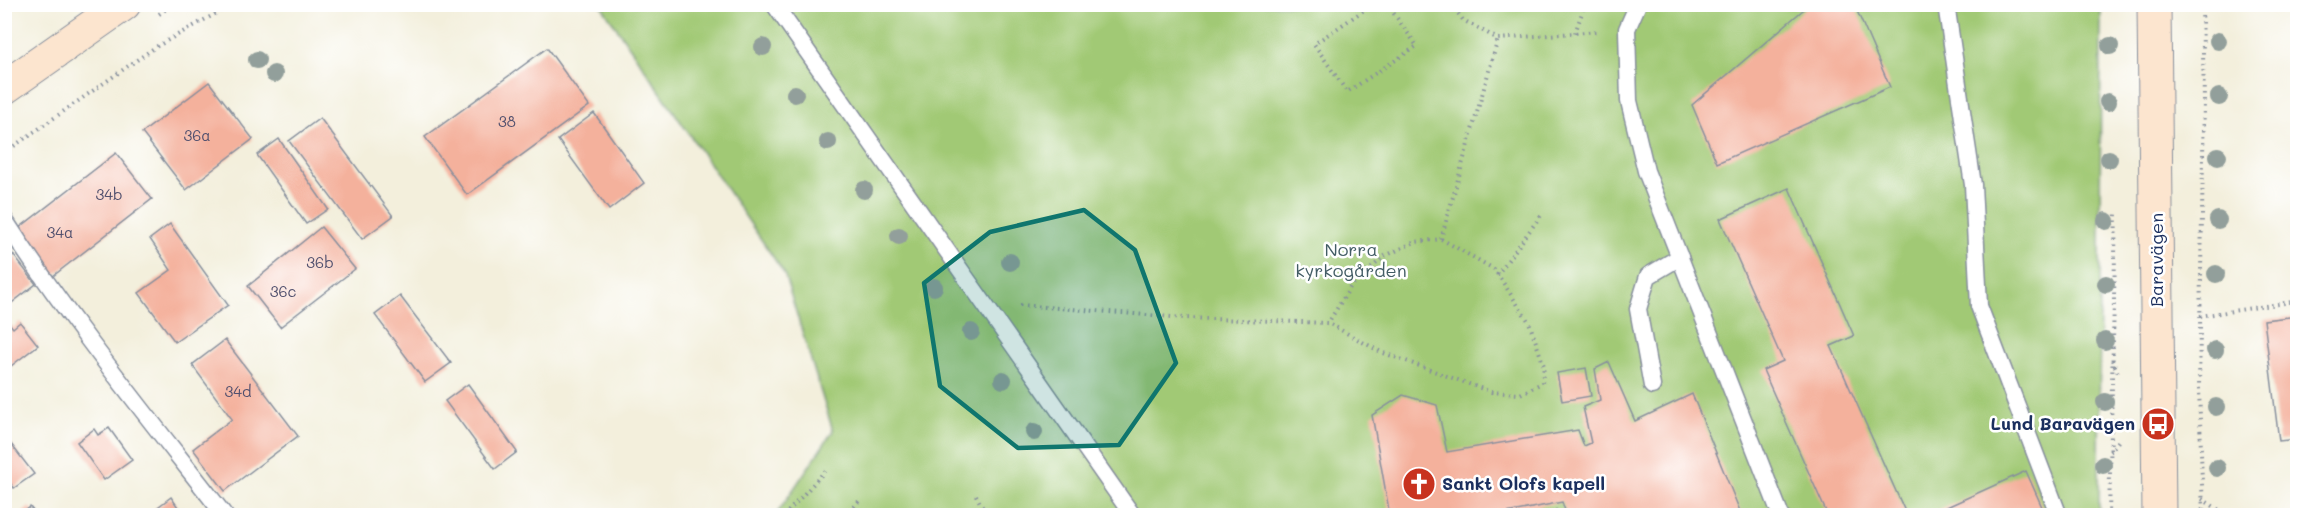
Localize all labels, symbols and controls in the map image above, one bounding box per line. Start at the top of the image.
house number: 38 [498,111,516,131]
house number: 36a [183,125,211,145]
house number: 34b [95,184,123,204]
street label: Baravägen [2144,213,2168,307]
house number: 34a [47,222,73,242]
park label: Norra kyrkogården [1295,237,1407,282]
house number: 36b [306,252,334,272]
house number: 36c [270,281,297,301]
house number: 34d [224,381,252,401]
bus stop icon: Lund Baravägen [2140,406,2176,442]
place label: Lund Baravägen [1991,411,2135,435]
church icon: Sankt Olofs kapell [1401,466,1437,502]
place label: Sankt Olofs kapell [1442,471,1605,495]

